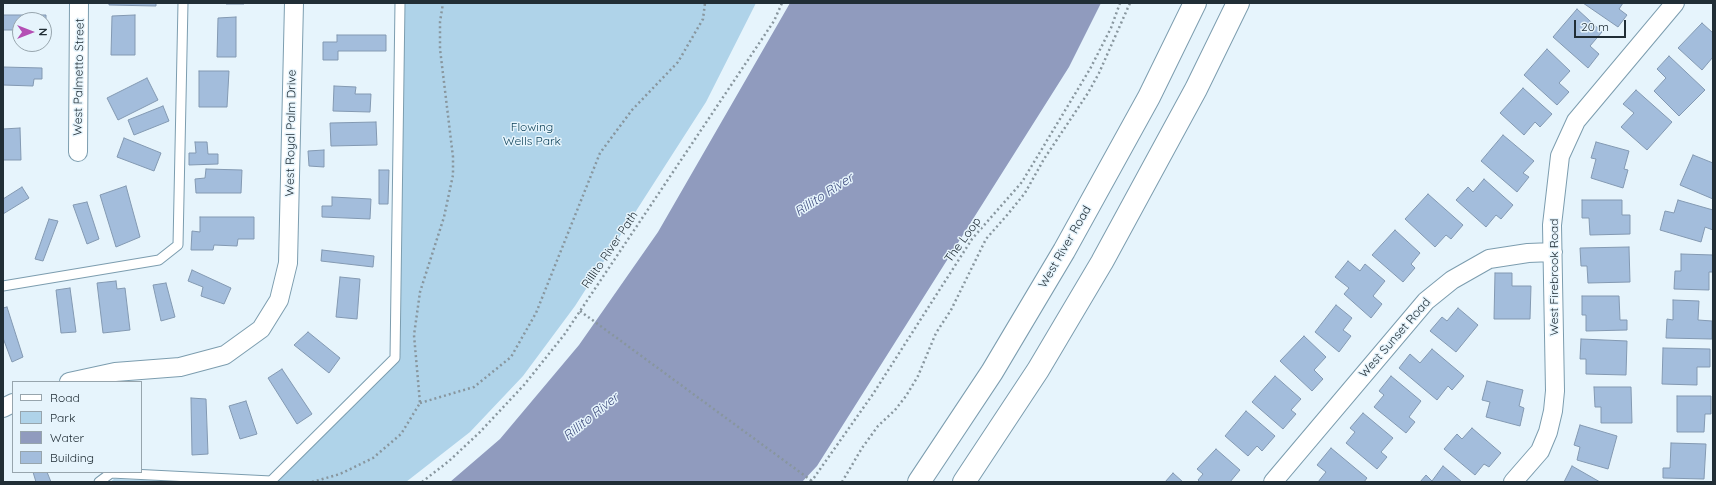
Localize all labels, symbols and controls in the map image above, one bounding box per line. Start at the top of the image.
north arrow [12,12,52,52]
scale bar [1576,12,1628,38]
street label: West Palmetto Street [71,18,87,136]
text: 20 m [1581,19,1609,34]
text: N [36,28,50,36]
street label: West Royal Palm Drive [283,70,299,196]
park label: Flowing Wells Park [503,120,561,148]
water label: Rillito River [792,170,856,220]
street label: West River Road [1036,203,1094,291]
street label: Rillito River Path [579,209,641,291]
street label: The Loop [942,215,984,265]
street label: West Firebrook Road [1547,218,1561,336]
street label: West Sunset Road [1356,295,1434,381]
legend [12,381,142,473]
text: Road [50,390,80,405]
water label: Rillito River [560,390,622,444]
text: Park [50,410,75,425]
text: Water [50,430,84,445]
text: Building [50,450,94,465]

